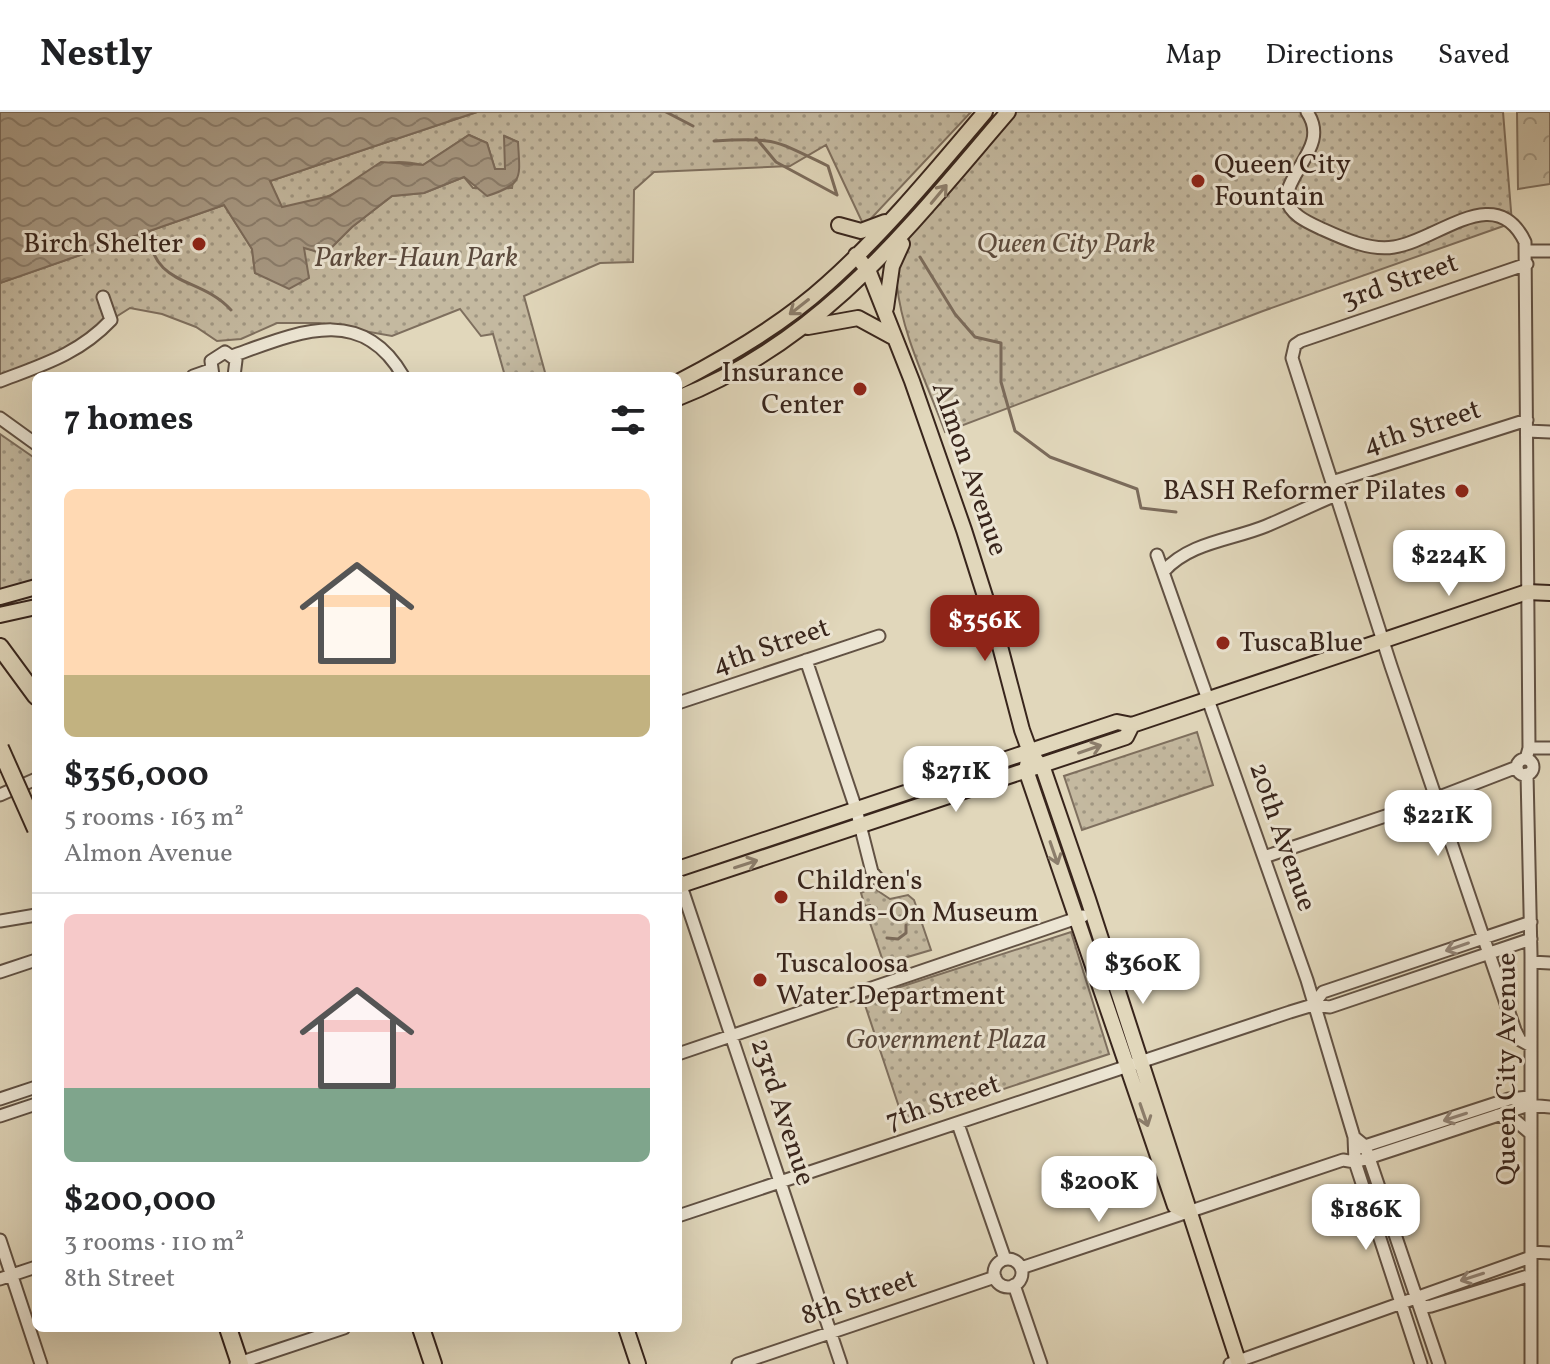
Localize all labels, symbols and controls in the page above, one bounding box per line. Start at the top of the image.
text: Nestly [40,29,153,82]
text: Map [1166,36,1222,75]
text: Directions [1266,36,1394,75]
text: Saved [1438,36,1510,75]
place label: Queen City Fountain [1214,146,1351,217]
marker: Queen City Fountain [1189,172,1207,190]
one-way arrow [929,184,947,205]
place label: Birch Shelter [23,225,183,264]
park label: Queen City Park [977,225,1156,264]
marker: Birch Shelter [190,235,208,253]
park label: Parker-Haun Park [314,239,518,278]
street label: 3rd Street [1336,244,1464,320]
one-way arrow [789,299,810,316]
place label: Insurance Center [721,354,844,425]
street label: Almon Avenue [921,377,1017,561]
marker: Insurance Center [851,380,869,398]
street label: 4th Street [1358,391,1486,465]
text: 7 homes [64,397,193,444]
icon: filters [606,398,650,442]
place label: BASH Reformer Pilates [1163,472,1446,511]
marker: BASH Reformer Pilates [1453,482,1471,500]
pin: $224K [1393,530,1505,598]
text: $224K [1411,538,1487,574]
icon: home [285,541,429,685]
pin: $356K [929,595,1041,663]
text: $356K [948,603,1022,639]
street label: 4th Street [707,609,835,685]
place label: TuscaBlue [1239,624,1363,663]
marker: TuscaBlue [1214,634,1232,652]
one-way arrow [1078,741,1103,756]
pin: $271K [900,746,1012,814]
text: $356,000 [64,753,209,800]
text: $271K [921,754,991,790]
street label: 20th Avenue [1238,757,1326,917]
pin: $221K [1382,790,1494,858]
text: $221K [1403,798,1473,834]
text: 5 rooms · 163 m² [64,800,244,836]
text: Almon Avenue [64,836,233,872]
one-way arrow [1047,841,1062,866]
one-way arrow [732,856,758,871]
place label: Children's Hands-On Museum [797,862,1039,933]
marker: Children's Hands-On Museum [772,888,790,906]
pin: $360K [1087,938,1199,1006]
one-way arrow [1445,940,1470,955]
place label: Tuscaloosa Water Department [776,945,1006,1016]
text: $360K [1105,946,1181,982]
street label: Queen City Avenue [1488,952,1527,1186]
icon: home [285,966,429,1110]
marker: Tuscaloosa Water Department [751,971,769,989]
park label: Government Plaza [845,1021,1047,1060]
street label: 23rd Avenue [740,1033,824,1191]
street label: 7th Street [880,1065,1006,1141]
one-way arrow [1137,1102,1152,1127]
one-way arrow [1443,1110,1468,1125]
pin: $200K [1043,1156,1155,1224]
text: $200K [1059,1164,1139,1200]
text: $200,000 [64,1178,216,1225]
pin: $186K [1310,1184,1422,1252]
text: $186K [1330,1192,1402,1228]
text: 3 rooms · 110 m² [64,1225,244,1261]
street label: 8th Street [796,1260,922,1336]
text: 8th Street [64,1261,175,1297]
one-way arrow [1460,1270,1485,1285]

